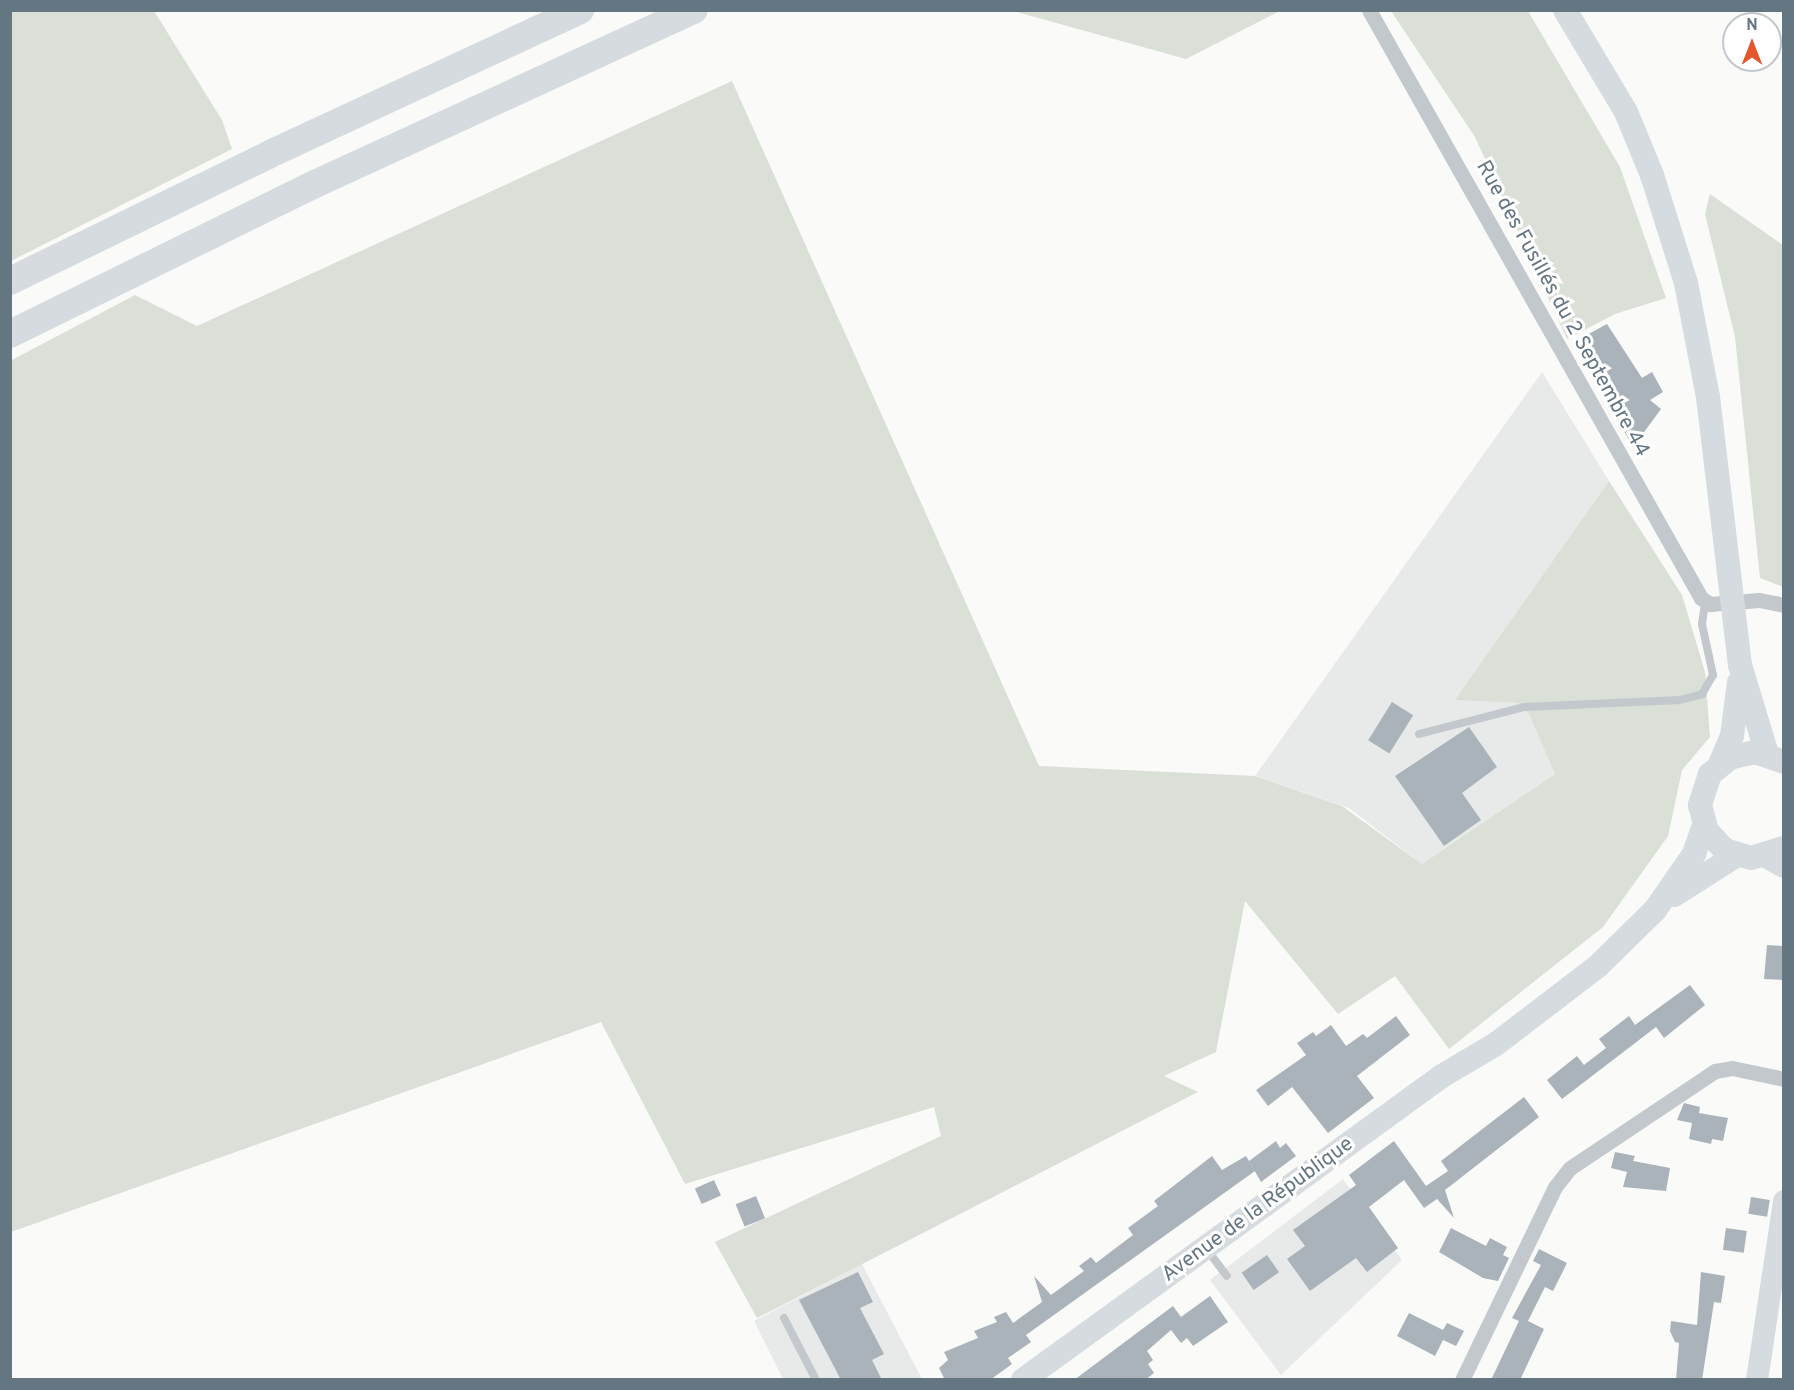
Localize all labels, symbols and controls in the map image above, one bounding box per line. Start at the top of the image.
north arrow [1722,12,1782,72]
text: N [1746,16,1758,36]
street label: Rue des Fusillés du 2 Septembre 44 [1470,156,1654,462]
street label: Avenue de la République [1157,1132,1359,1288]

